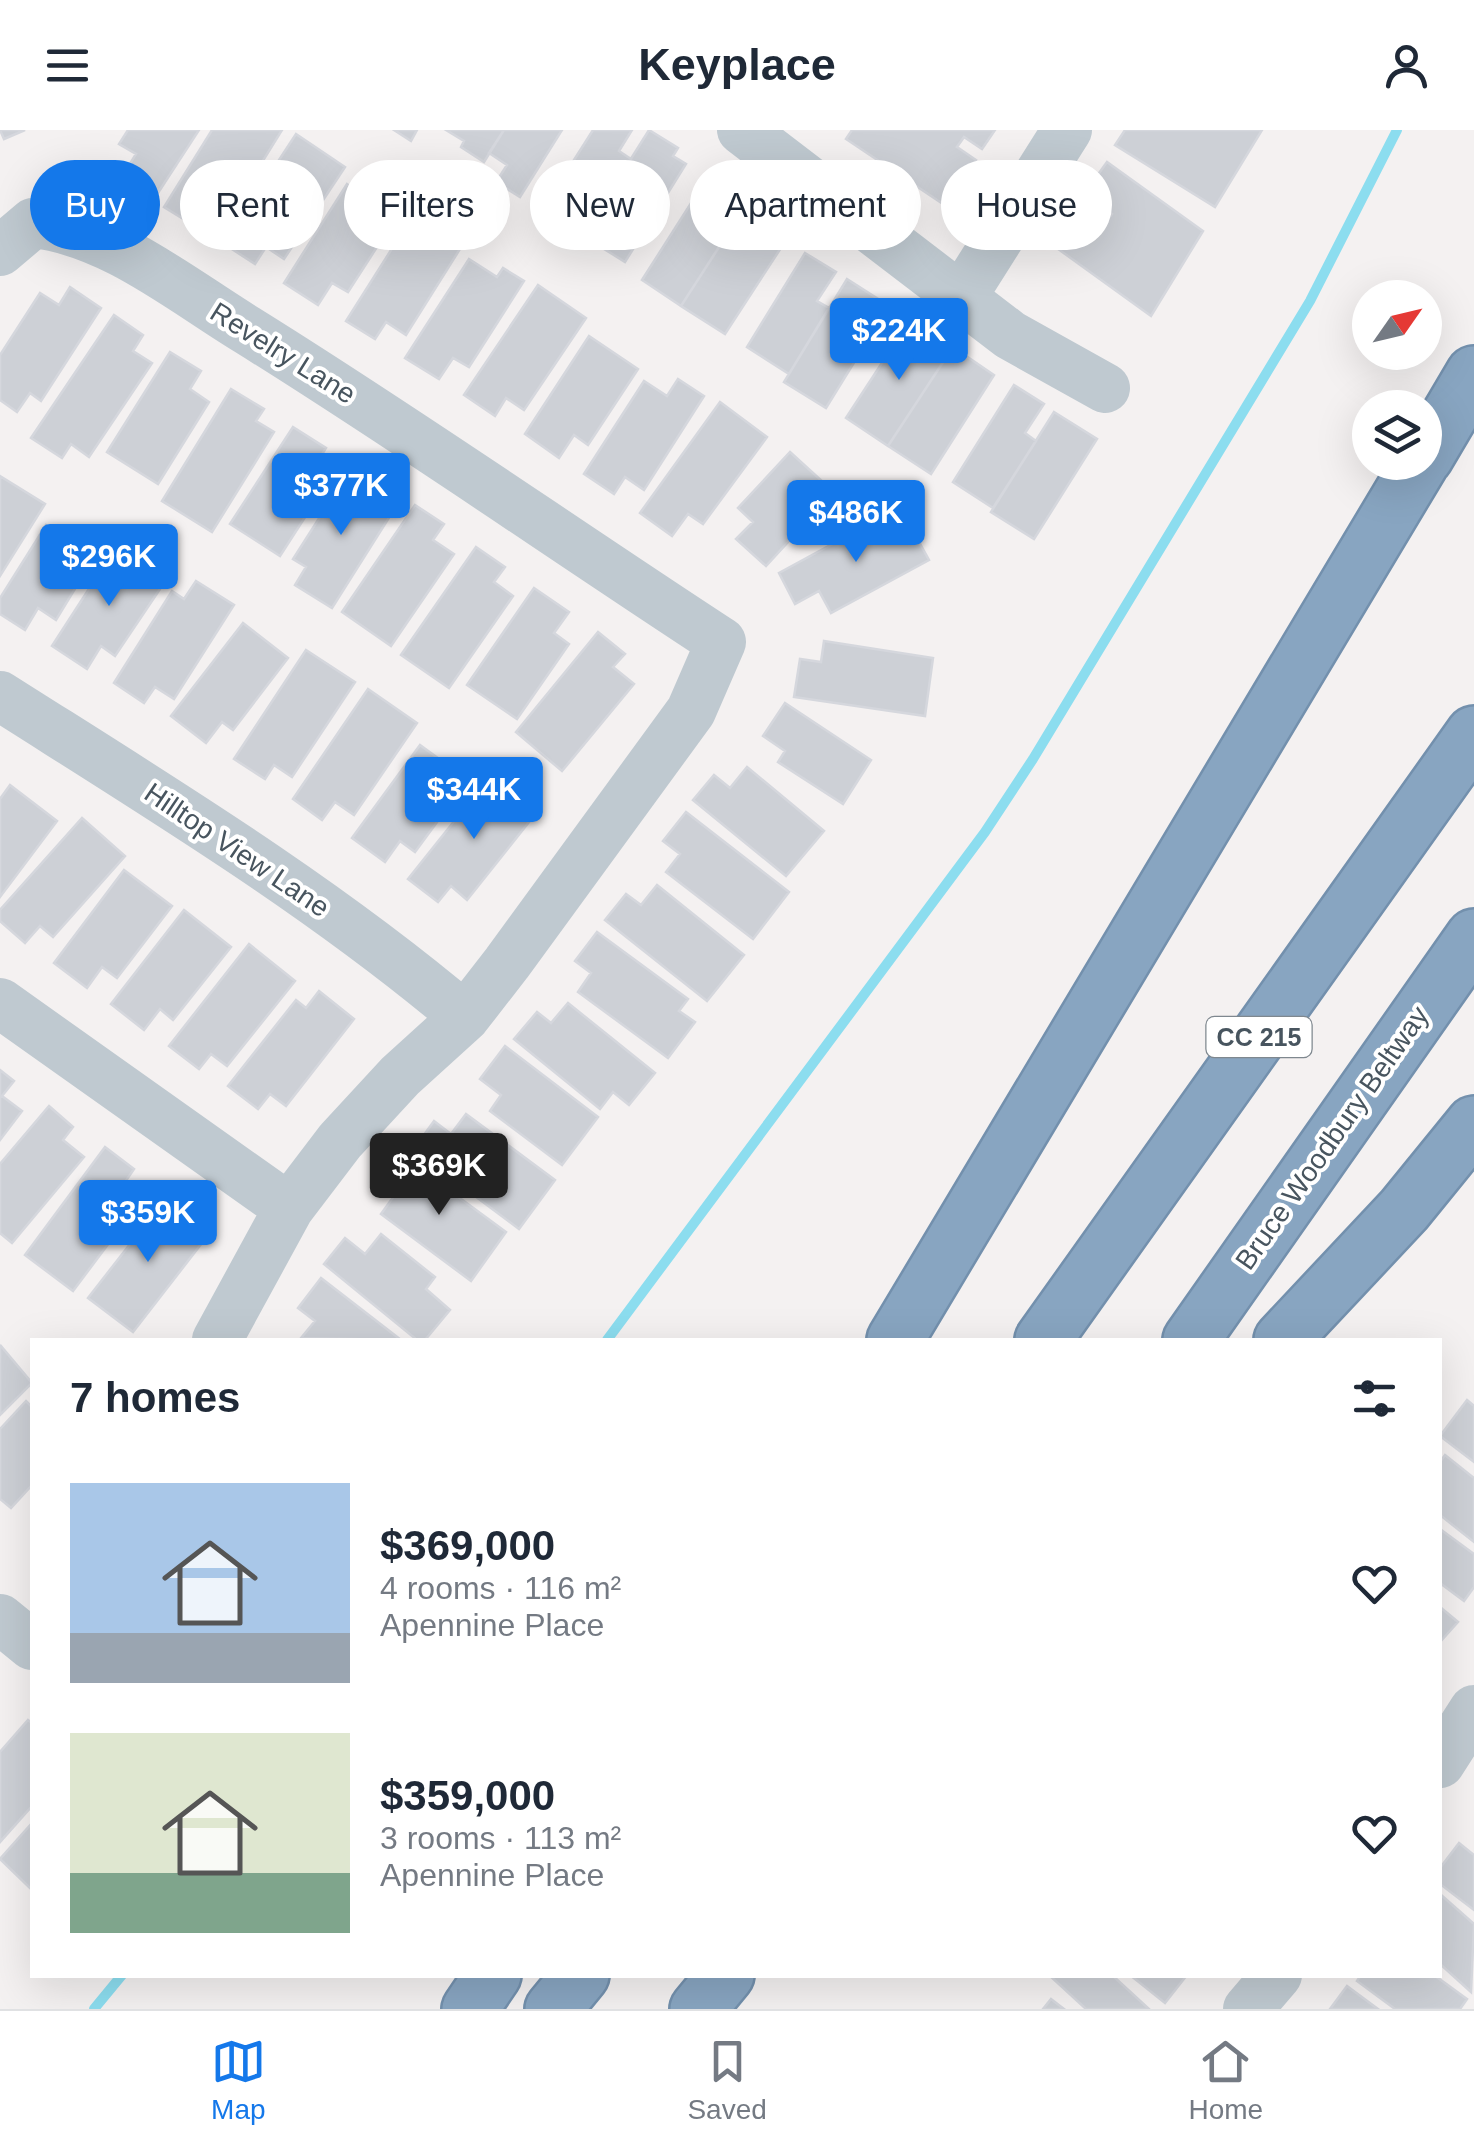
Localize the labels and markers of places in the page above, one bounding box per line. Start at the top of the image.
pin: $224K [829,298,969,383]
pin: $377K [271,453,411,538]
pin: $486K [786,480,926,565]
pin: $296K [39,524,179,609]
pin: $344K [404,757,544,842]
pin: $369K [369,1133,509,1218]
pin: $359K [78,1180,218,1265]

